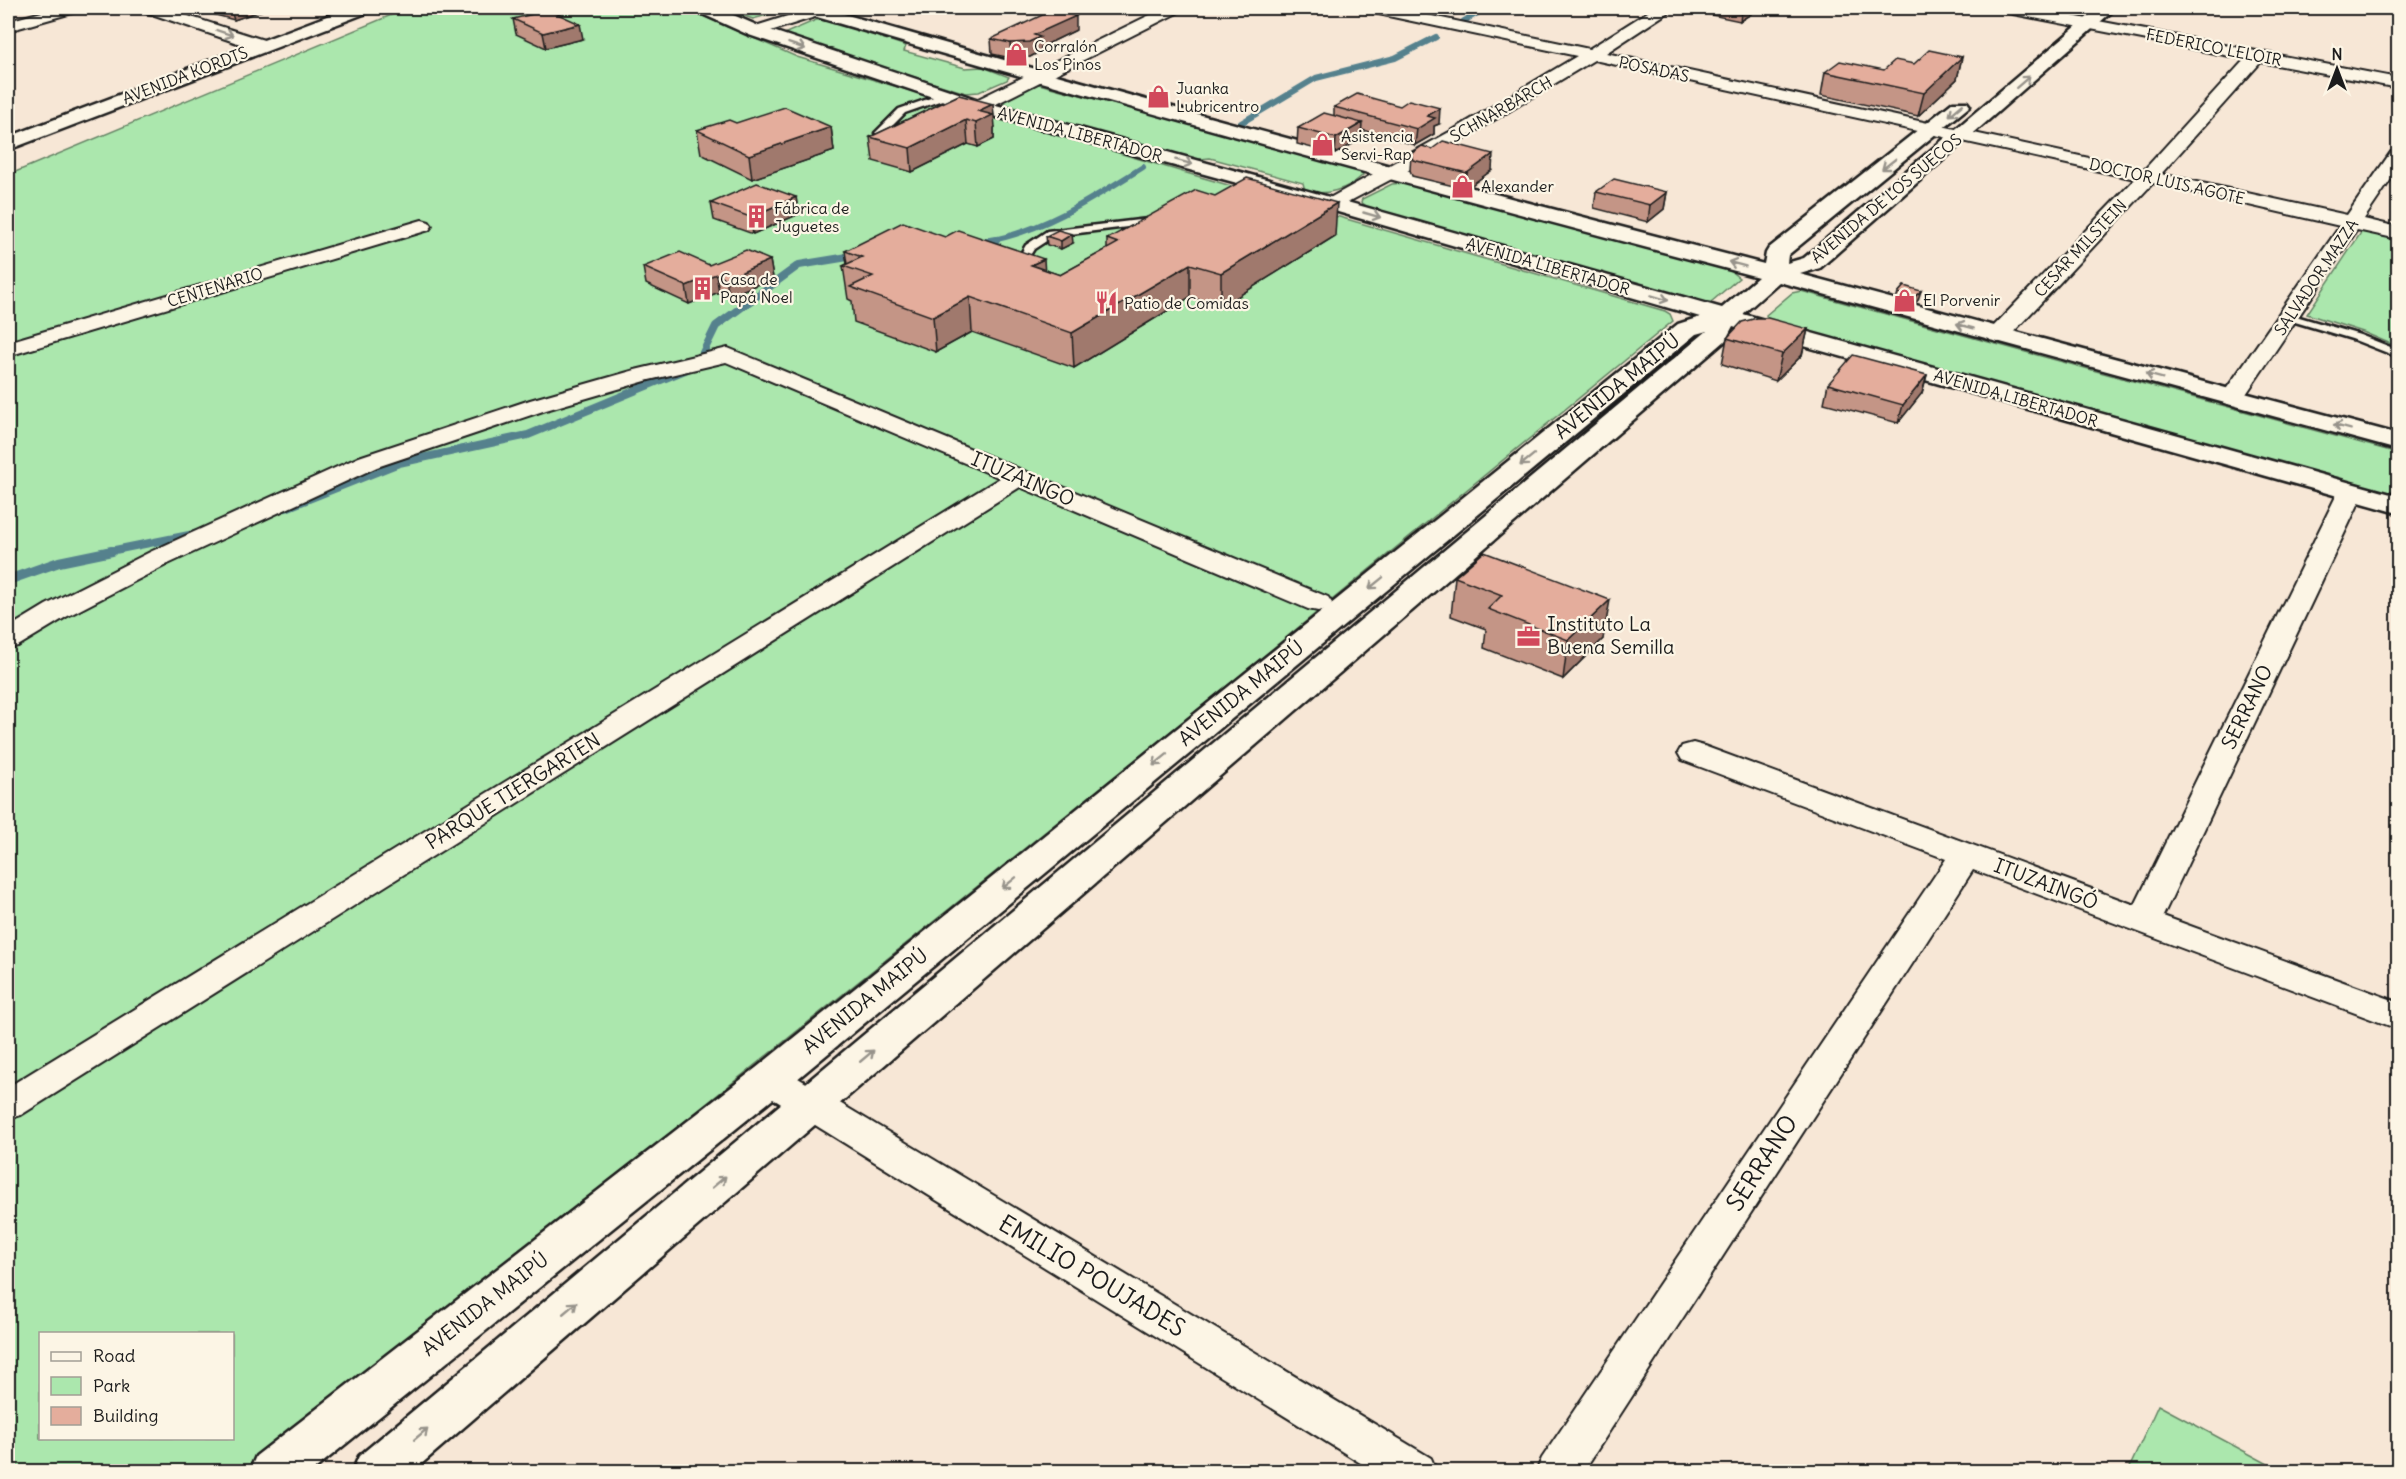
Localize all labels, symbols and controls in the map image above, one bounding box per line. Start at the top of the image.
street label: FEDERICO LELOIR [2144,24,2284,70]
one-way arrow [215,28,234,39]
place label: Corralón Los Pinos [1034,36,1101,74]
north arrow [2307,39,2367,99]
one-way arrow [787,41,806,52]
street label: AVENIDA KORDTS [119,42,251,108]
shop icon: Corralón Los Pinos [1003,42,1029,68]
text: N [2331,44,2343,64]
street label: POSADAS [1617,52,1691,86]
street label: SCHNARBARCH [1446,72,1556,146]
one-way arrow [2015,75,2030,89]
place label: Juanka Lubricentro [1176,78,1259,116]
shop icon: Juanka Lubricentro [1145,84,1171,110]
street label: AVENIDA LIBERTADOR [995,102,1165,166]
one-way arrow [1949,103,1964,117]
place label: Asistencia Servi-Rap [1341,126,1413,164]
street label: AVENIDA DE LOS SUECOS [1806,129,1966,267]
shop icon: Asistencia Servi-Rap [1310,132,1336,158]
street label: DOCTOR LUIS AGOTE [2087,153,2247,209]
one-way arrow [1174,157,1193,169]
one-way arrow [1881,158,1897,171]
shop icon: Alexander [1450,173,1476,199]
place label: Alexander [1481,176,1554,196]
street label: CESAR MILSTEIN [2030,195,2130,301]
place label: Fábrica de Juguetes [774,198,849,236]
building icon: Fábrica de Juguetes [743,204,769,230]
one-way arrow [1362,210,1381,221]
street label: SALVADOR MAZZA [2270,215,2362,339]
street label: AVENIDA LIBERTADOR [1464,233,1632,299]
one-way arrow [1727,258,1746,270]
street label: CENTENARIO [165,263,265,311]
place label: Casa de Papá Noel [720,269,793,307]
building icon: Casa de Papá Noel [689,275,715,301]
shop icon: El Porvenir [1892,287,1918,313]
restaurant icon: Patio de Comidas [1093,290,1119,316]
place label: El Porvenir [1923,290,2001,310]
place label: Patio de Comidas [1124,293,1249,313]
one-way arrow [1650,293,1669,305]
one-way arrow [1956,319,1975,331]
street label: AVENIDA MAIPÚ [1549,327,1685,444]
street label: AVENIDA LIBERTADOR [1932,365,2100,431]
one-way arrow [2145,370,2164,382]
one-way arrow [2333,421,2352,432]
street label: ITUZAINGO [968,446,1078,511]
one-way arrow [1519,453,1535,466]
one-way arrow [1368,577,1384,590]
place label: Instituto La Buena Semilla [1547,611,1675,659]
office icon: Instituto La Buena Semilla [1516,623,1542,649]
street label: AVENIDA MAIPÚ [1173,634,1309,751]
street label: SERRANO [2215,661,2278,753]
street label: PARQUE TIERGARTEN [421,727,605,855]
one-way arrow [1153,753,1168,767]
street label: ITUZAINGÓ [1991,852,2102,915]
one-way arrow [1001,877,1017,890]
street label: AVENIDA MAIPÚ [797,942,933,1059]
one-way arrow [859,1049,874,1063]
street label: SERRANO [1719,1109,1803,1216]
one-way arrow [711,1175,726,1189]
street label: EMILIO POUJADES [994,1208,1191,1343]
street label: AVENIDA MAIPÚ [416,1246,553,1361]
one-way arrow [562,1301,577,1315]
legend [39,1332,234,1440]
text: Road [93,1344,136,1367]
text: Park [93,1374,130,1397]
text: Building [93,1404,158,1427]
one-way arrow [413,1427,428,1441]

